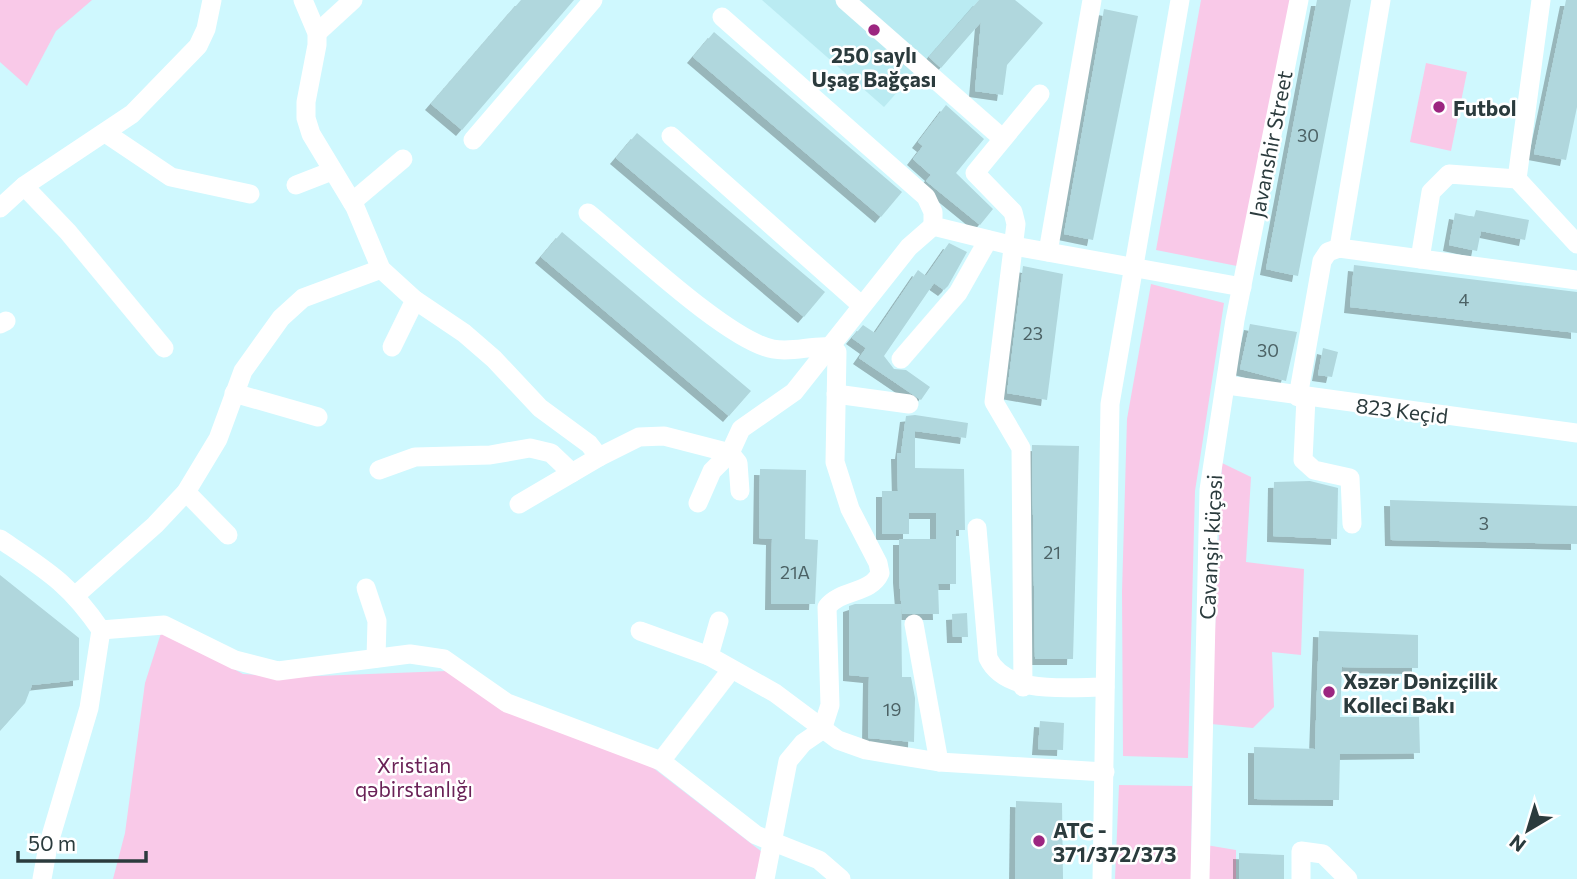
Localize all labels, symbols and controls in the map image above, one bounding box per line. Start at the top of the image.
marker: 250 saylı Uşag Bağçası [866,22,882,38]
place label: 250 saylı Uşag Bağçası [812,42,936,91]
street label: Javanshir Street [1243,68,1297,220]
place label: Futbol [1453,95,1517,120]
marker: Futbol [1431,99,1447,115]
house number: 30 [1297,124,1319,146]
house number: 4 [1459,288,1470,310]
house number: 23 [1023,322,1043,344]
house number: 30 [1257,339,1279,361]
street label: 823 Keçid [1354,392,1450,428]
street label: Cavanşir küçəsi [1194,474,1226,620]
house number: 3 [1479,512,1489,534]
house number: 21 [1043,541,1061,563]
house number: 21A [780,561,810,583]
place label: Xəzər Dənizçilik Kolleci Bakı [1343,668,1498,717]
marker: Xəzər Dənizçilik Kolleci Bakı [1321,684,1337,700]
house number: 19 [883,698,901,720]
park label: Xristian qəbirstanlığı [355,752,473,801]
north arrow [1493,795,1563,865]
place label: ATC - 371/372/373 [1053,817,1176,866]
scale bar [18,820,145,864]
text: 50 m [28,830,76,855]
text: N [1505,830,1530,857]
marker: ATC - 371/372/373 [1031,833,1047,849]

